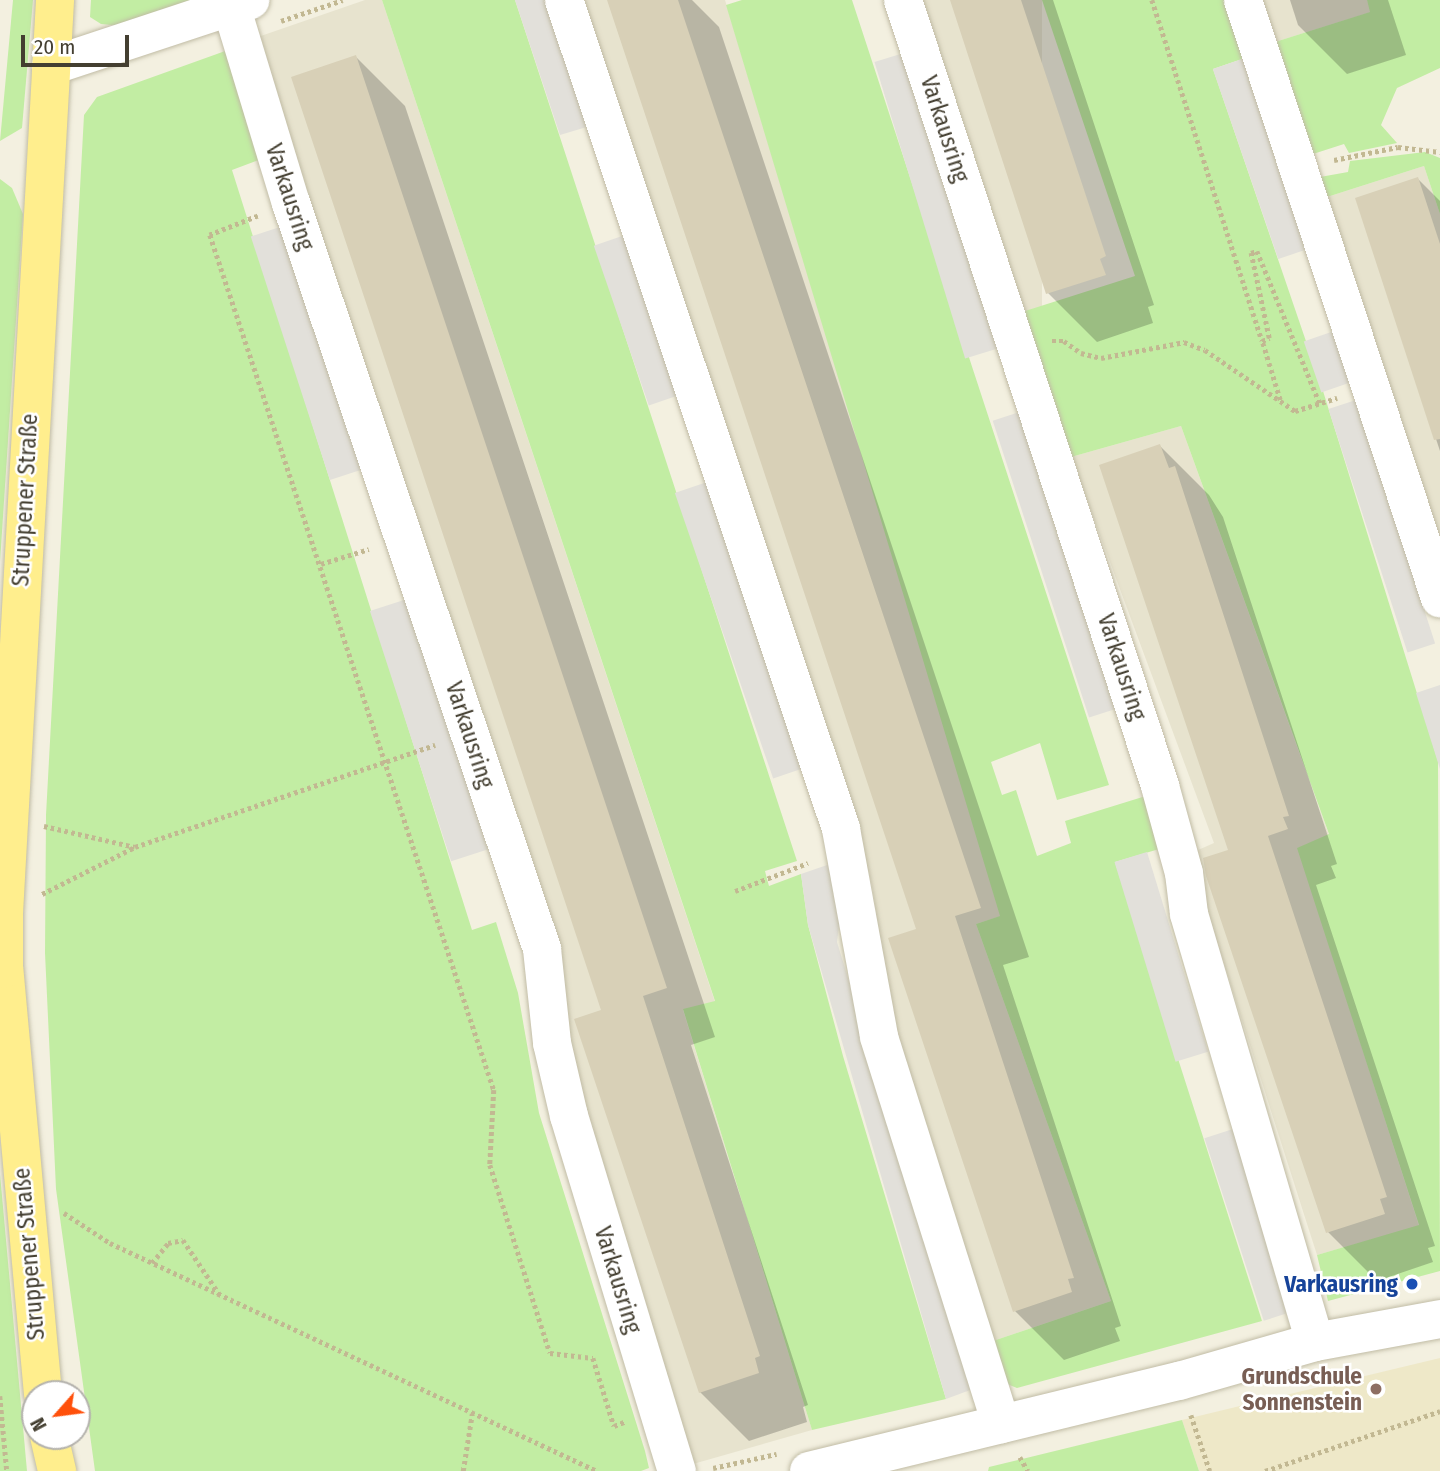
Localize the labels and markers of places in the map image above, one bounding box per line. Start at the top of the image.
place label: Varkausring [1284,1270,1398,1298]
marker: Varkausring [1404,1276,1420,1292]
place label: Grundschule Sonnenstein [1242,1362,1362,1416]
marker: Grundschule Sonnenstein [1368,1381,1384,1397]

